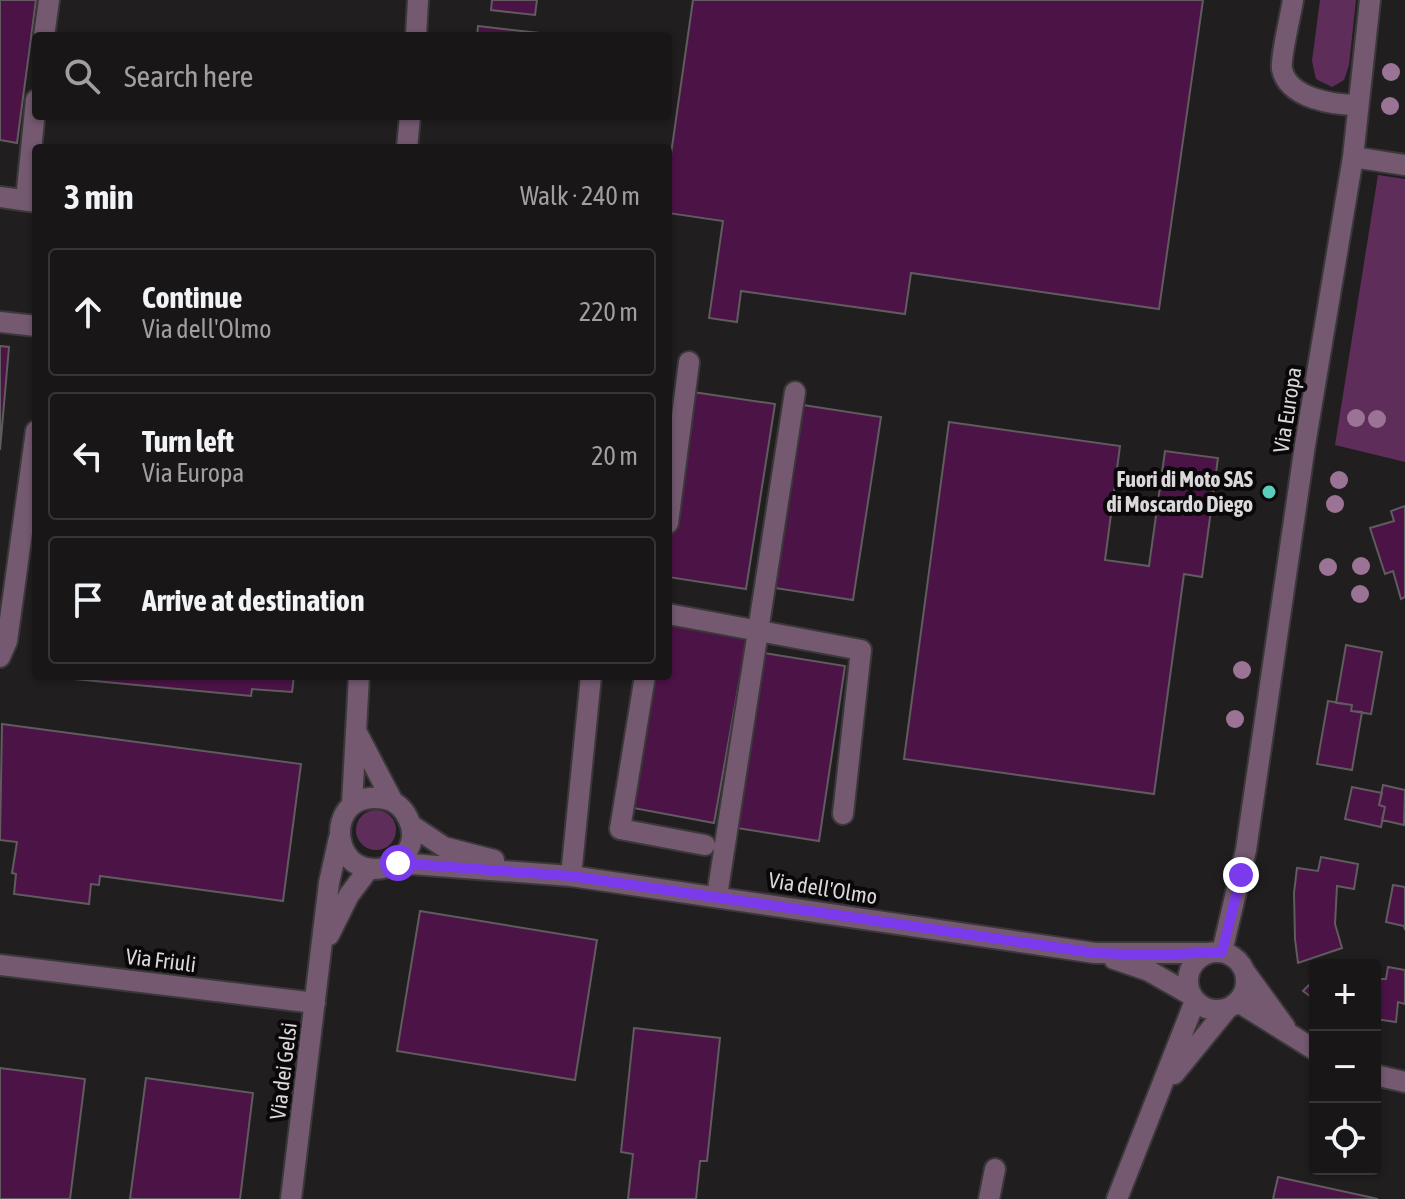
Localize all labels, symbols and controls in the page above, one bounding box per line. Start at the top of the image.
search box [32,32,672,120]
icon: search [60,54,104,98]
text: Search here [124,59,253,93]
text: 3 min [64,177,133,216]
text: Walk · 240 m [520,181,640,211]
text: Continue [142,280,242,314]
icon: ahead [66,290,110,334]
text: 220 m [579,297,638,327]
text: Via dell'Olmo [142,314,272,344]
street label: Via Europa [1267,365,1307,455]
text: Turn left [142,424,234,458]
icon: left [66,434,110,478]
text: 20 m [591,441,638,471]
text: Via Europa [142,458,244,488]
place label: Fuori di Moto SAS di Moscardo Diego [1106,466,1253,517]
marker: Fuori di Moto SAS di Moscardo Diego [1260,483,1278,501]
icon: arrive [66,578,110,622]
text: Arrive at destination [142,583,364,617]
route start [380,845,416,881]
route end [1223,857,1259,893]
street label: Via dell'Olmo [767,867,879,909]
street label: Via Friuli [124,943,198,977]
map controls [1309,959,1381,1175]
button: + [1309,959,1381,1031]
street label: Via dei Gelsi [264,1021,302,1121]
button: − [1309,1031,1381,1103]
button: locate [1309,1103,1381,1175]

